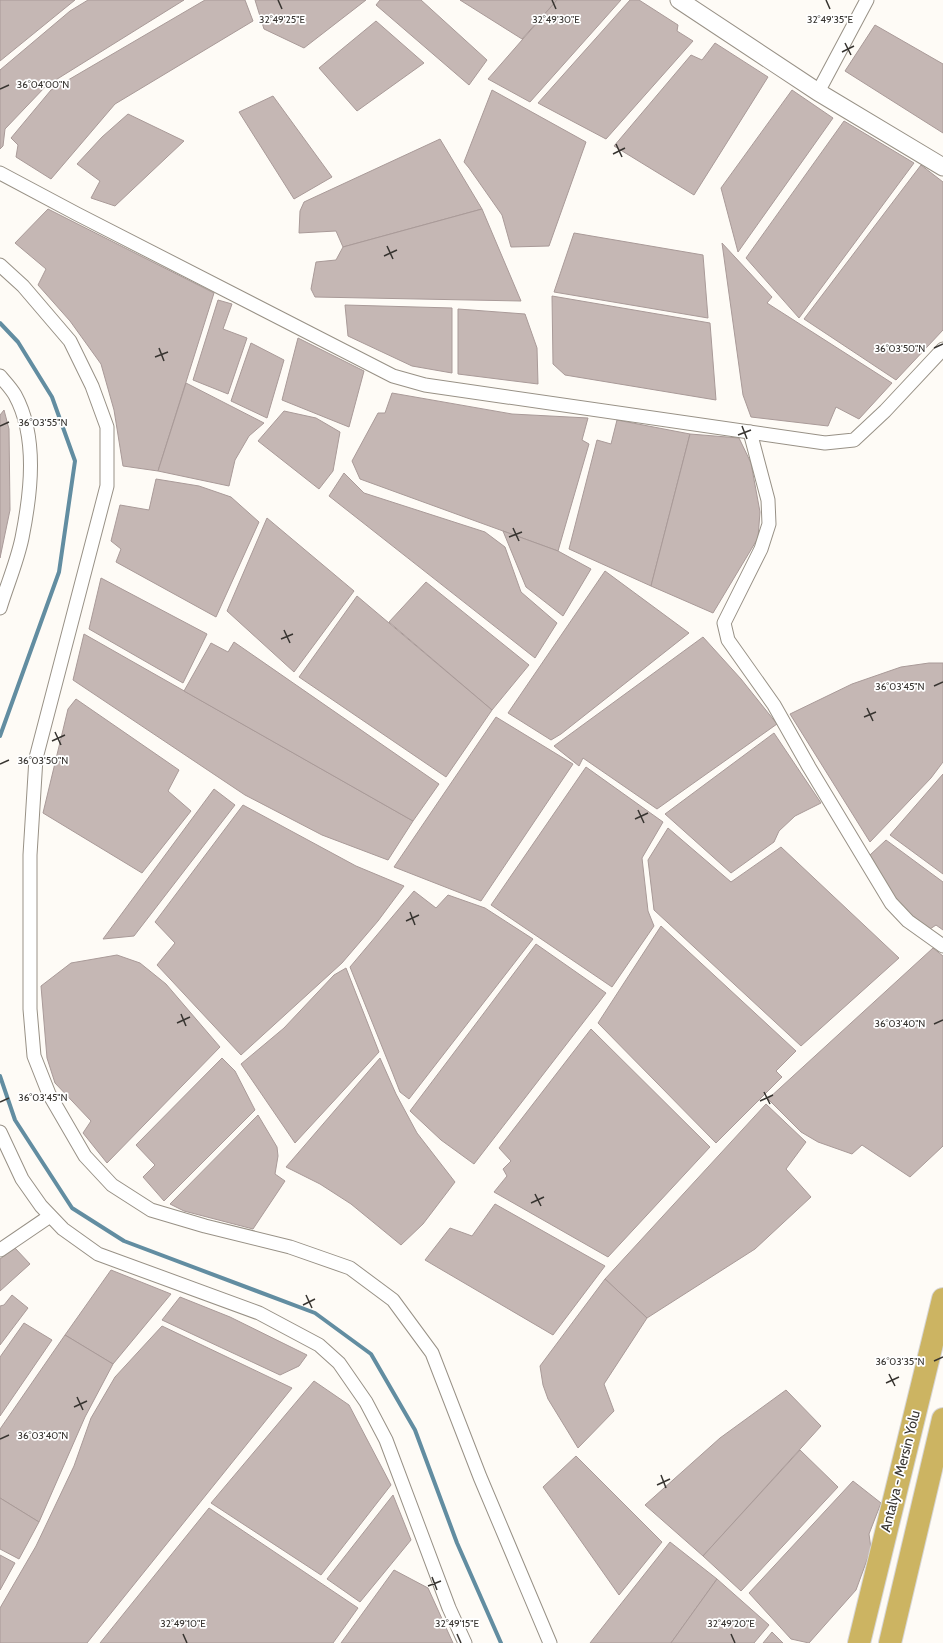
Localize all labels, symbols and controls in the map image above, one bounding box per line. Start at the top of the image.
text: 32°49'25"E [259,13,305,26]
text: 32°49'30"E [532,13,580,26]
text: 32°49'35"E [807,13,853,26]
text: 36°04'00"N [17,78,69,91]
text: 36°03'50"N [875,342,925,355]
text: 36°03'55"N [18,416,68,429]
text: 36°03'45"N [875,680,925,693]
text: 36°03'50"N [18,754,68,767]
text: 36°03'40"N [875,1017,925,1030]
text: 36°03'45"N [18,1091,68,1104]
text: 36°03'35"N [875,1355,925,1368]
street label: Antalya - Mersin Yolu [876,1408,924,1534]
text: 36°03'40"N [18,1429,68,1442]
text: 32°49'10"E [160,1617,206,1630]
text: 32°49'15"E [435,1617,479,1630]
text: 32°49'20"E [707,1617,755,1630]

